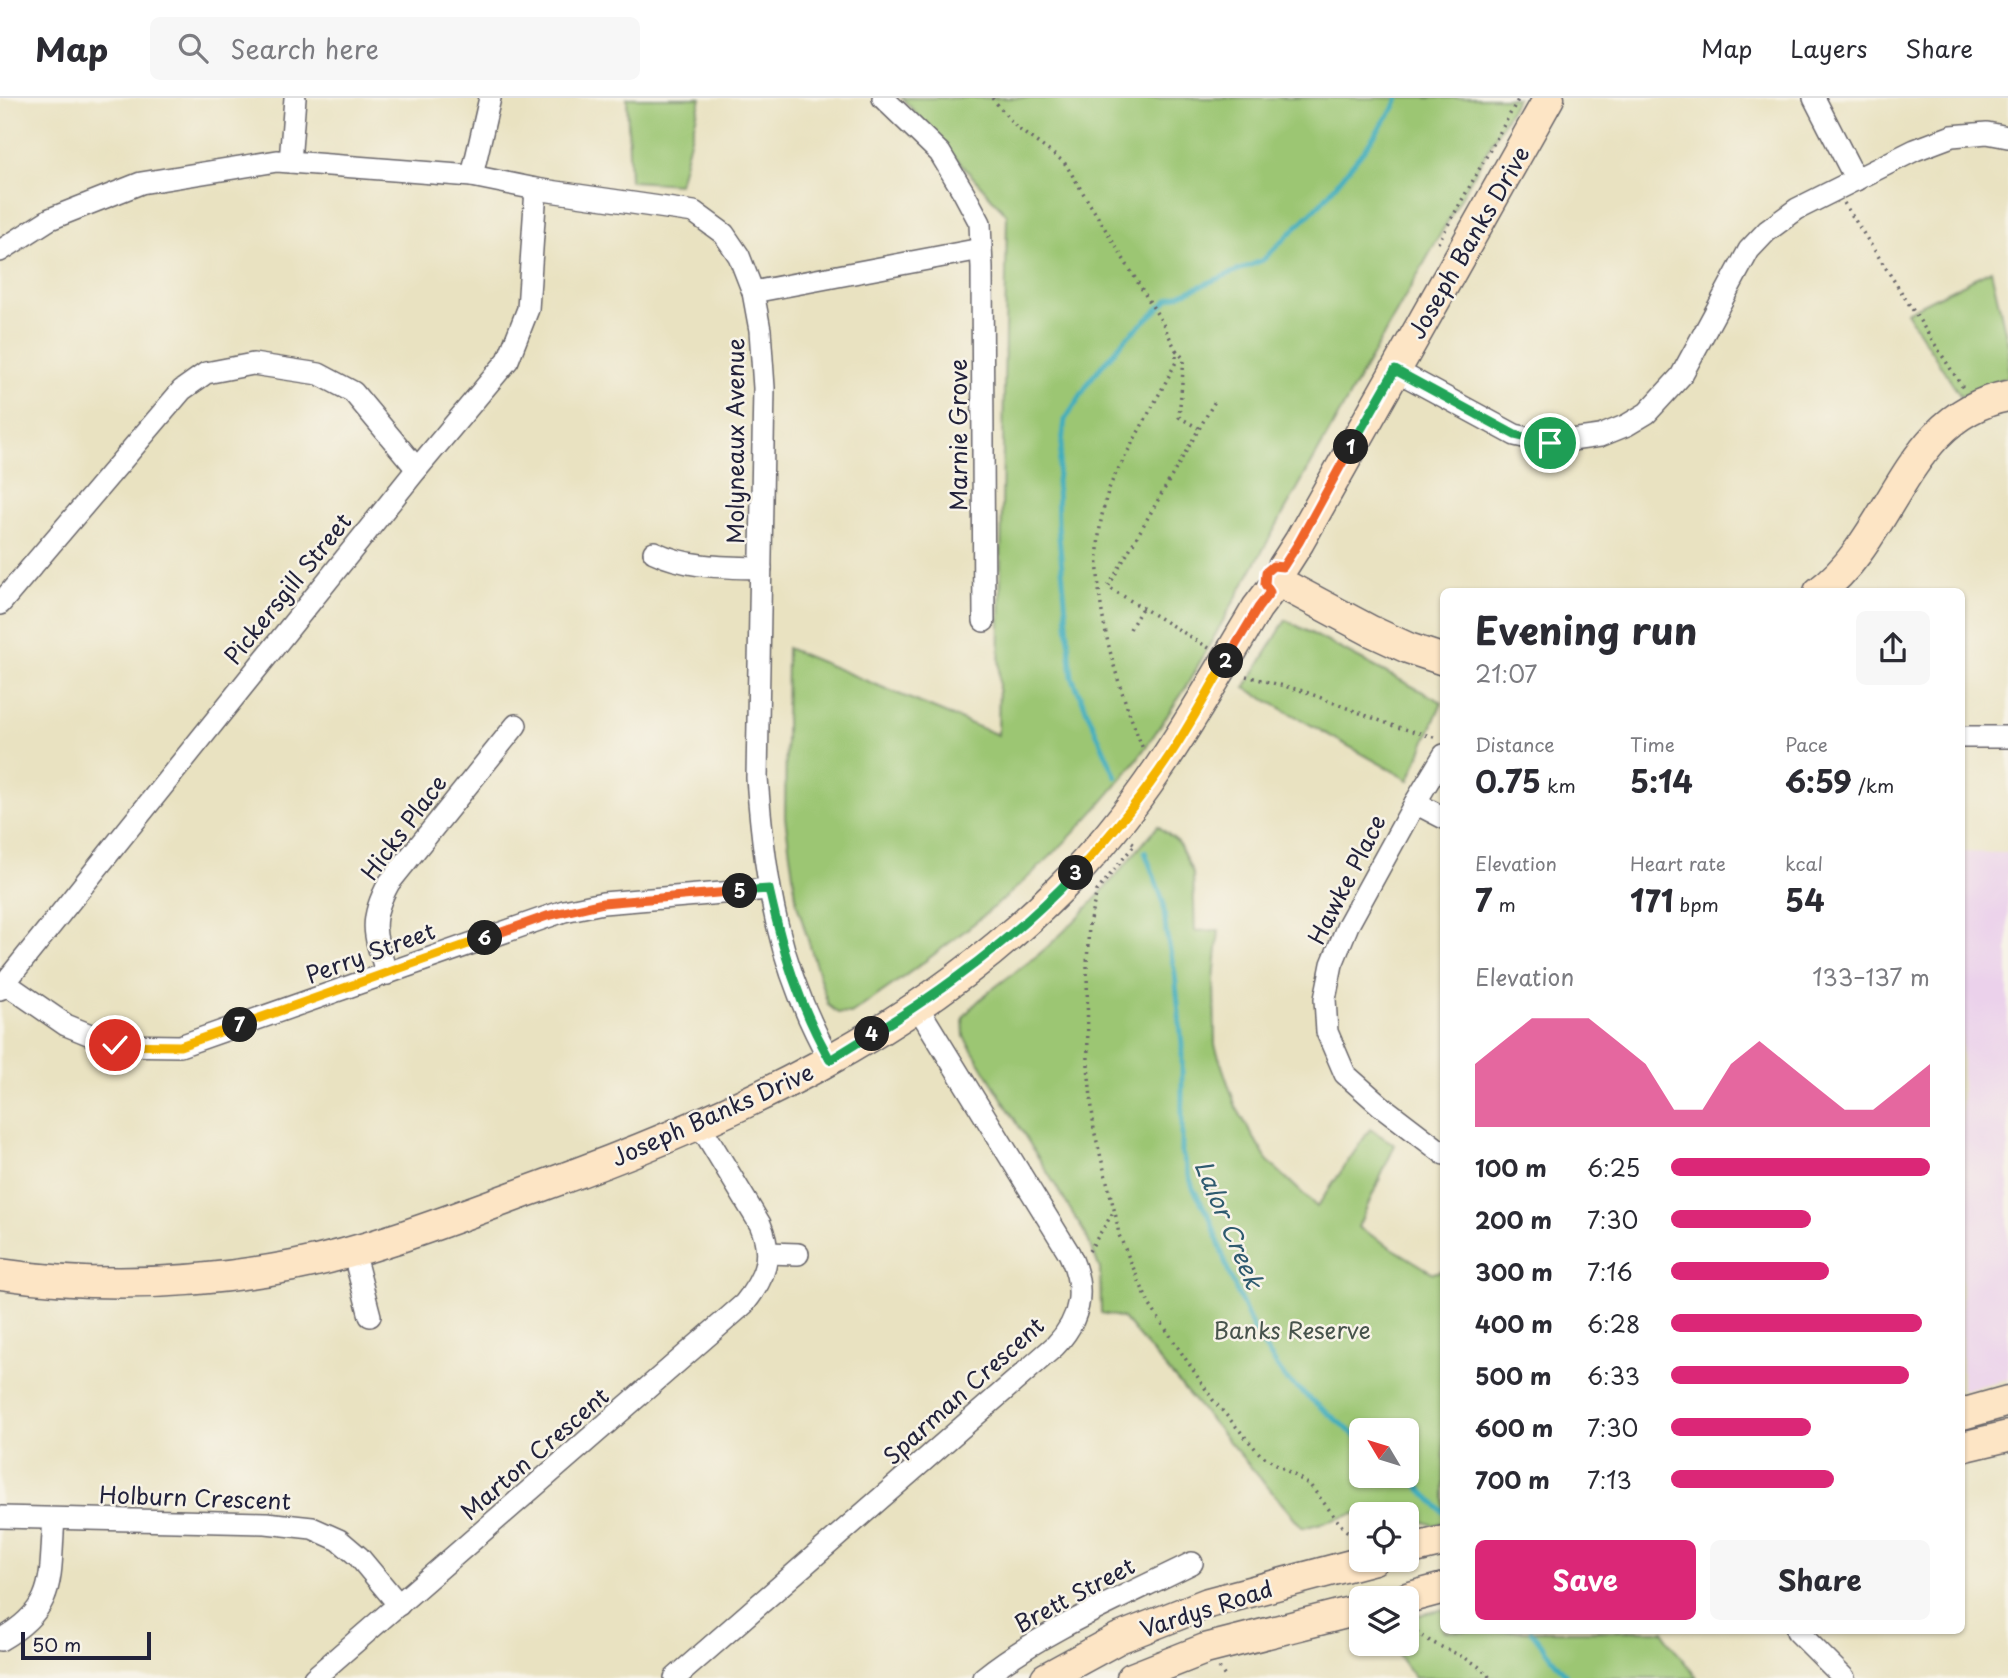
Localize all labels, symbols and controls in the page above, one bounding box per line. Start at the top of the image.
search box [150,17,640,80]
text: Map [35,23,108,73]
icon: search [174,29,212,67]
text: Search here [230,29,379,68]
text: Map [1701,30,1752,66]
text: Layers [1790,30,1867,66]
text: Share [1905,30,1973,66]
street label: Joseph Banks Drive [1398,139,1538,345]
street label: Molyneaux Avenue [717,338,752,544]
street label: Marnie Grove [940,359,975,511]
pin [1520,413,1580,473]
icon: arrive [1531,424,1569,462]
pin: 1 [1334,430,1368,464]
text: 1 [1346,432,1355,460]
street label: Pickersgill Street [215,505,359,671]
text: Evening run [1475,601,1697,658]
button: share [1856,611,1930,685]
pin: 2 [1208,644,1244,678]
text: 2 [1219,646,1232,674]
text: 21:07 [1475,656,1537,691]
text: Distance [1475,730,1555,758]
text: Time [1630,730,1675,758]
text: Pace [1785,730,1828,758]
text: 0.75 [1475,758,1541,803]
text: 5:14 [1630,758,1693,803]
text: 6:59 [1785,758,1852,803]
street label: Hicks Place [352,767,454,887]
text: km [1541,771,1576,799]
text: /km [1852,771,1894,799]
street label: Hawke Place [1298,808,1394,950]
text: Elevation [1475,849,1557,877]
text: Heart rate [1630,849,1726,877]
text: kcal [1785,849,1823,877]
pin: 3 [1058,856,1094,890]
text: 3 [1069,858,1082,886]
pin: 5 [722,874,758,908]
text: 5 [733,876,746,904]
text: 7 [1475,877,1492,922]
text: 171 [1630,877,1673,922]
text: 54 [1785,877,1825,922]
text: m [1492,890,1516,918]
text: bpm [1673,890,1719,918]
street label: Perry Street [300,912,440,992]
pin: 6 [468,920,503,956]
text: 6 [478,923,491,951]
text: Elevation [1475,959,1574,994]
text: 133–137 m [1812,959,1930,994]
pin: 7 [222,1007,258,1042]
text: 7 [234,1010,245,1038]
pin [85,1015,145,1075]
pin: 4 [854,1016,890,1052]
text: 4 [865,1019,878,1047]
icon: check [96,1026,134,1064]
street label: Joseph Banks Drive [605,1054,819,1174]
text: 100 m [1475,1150,1547,1185]
text: 6:25 [1587,1150,1640,1185]
water label: Lalor Creek [1187,1154,1274,1295]
text: 200 m [1475,1202,1552,1237]
text: 7:30 [1587,1202,1638,1237]
text: 300 m [1475,1254,1553,1289]
text: 7:16 [1587,1254,1633,1289]
text: 400 m [1475,1306,1553,1341]
text: 6:28 [1587,1306,1640,1341]
street label: Sparman Crescent [875,1308,1051,1472]
park label: Banks Reserve [1213,1312,1371,1347]
text: 500 m [1475,1358,1552,1393]
text: 6:33 [1587,1358,1640,1393]
street label: Marton Crescent [452,1378,616,1528]
text: 600 m [1475,1410,1553,1445]
text: 7:30 [1587,1410,1638,1445]
north arrow [1349,1418,1419,1488]
map controls [1349,1418,1419,1656]
text: 700 m [1475,1462,1550,1497]
text: 7:13 [1587,1462,1632,1497]
street label: Holburn Crescent [98,1476,292,1518]
button: locate [1349,1502,1419,1572]
button: Save [1475,1540,1696,1620]
button: Share [1710,1540,1930,1620]
street label: Brett Street [1007,1547,1141,1641]
street label: Vardys Road [1135,1570,1277,1646]
button: layers [1349,1586,1419,1656]
scale bar [21,1629,150,1661]
text: 50 m [32,1630,81,1658]

